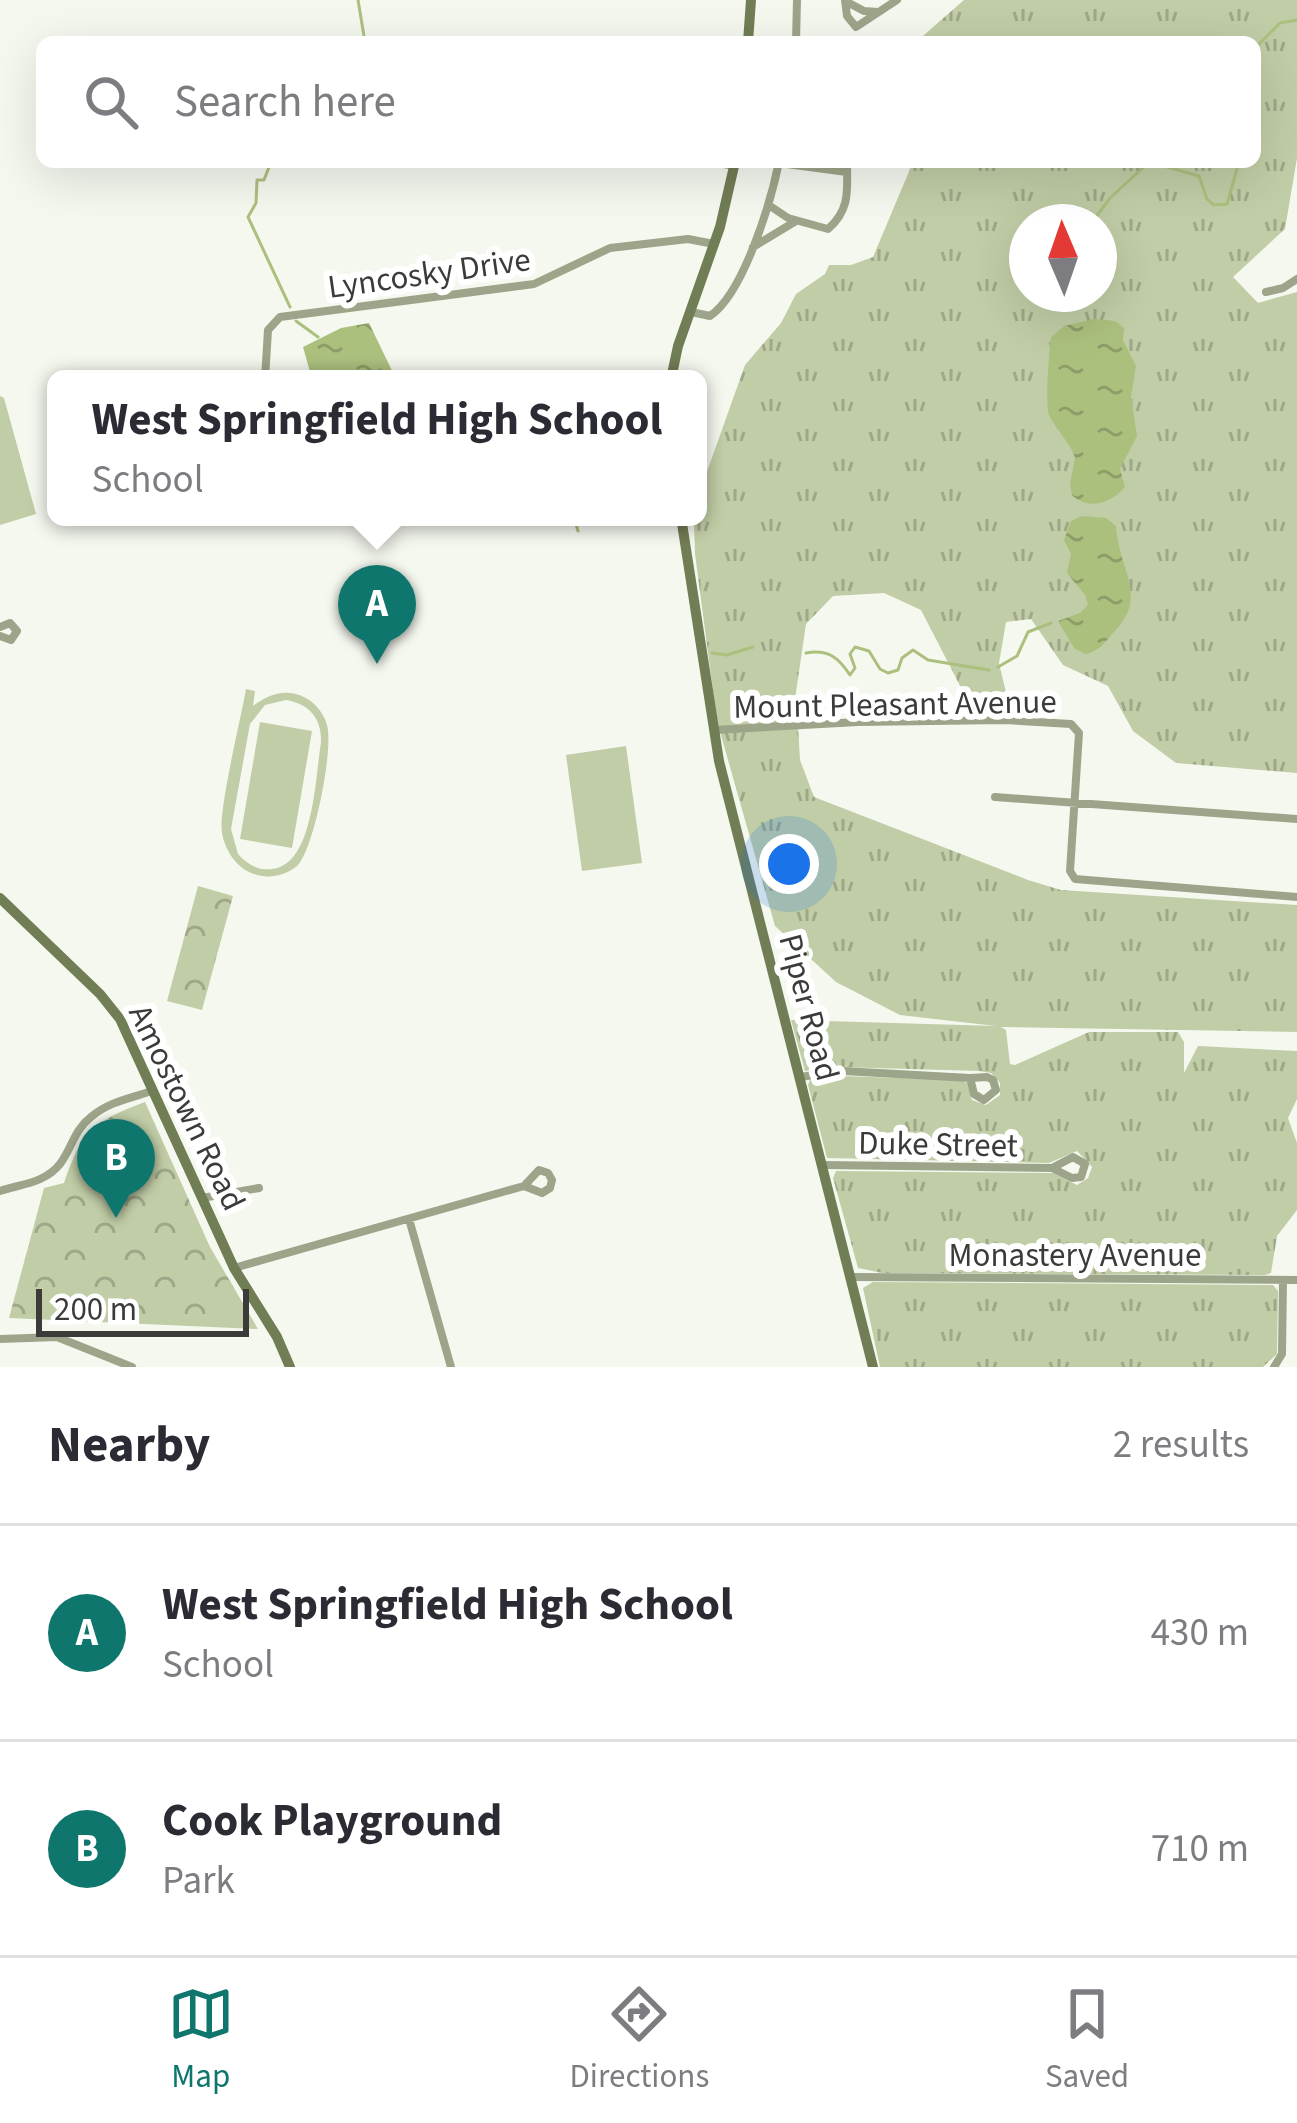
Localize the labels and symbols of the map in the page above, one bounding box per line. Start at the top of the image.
north arrow [1009,204,1117,312]
street label: Lyncosky Drive [325,236,534,311]
pin: A [338,565,416,664]
street label: Mount Pleasant Avenue [733,678,1057,731]
your location [759,834,819,894]
street label: Piper Road [766,929,851,1086]
street label: Amostown Road [116,997,257,1219]
pin: B [77,1119,155,1218]
street label: Duke Street [858,1120,1018,1169]
street label: Monastery Avenue [949,1232,1201,1279]
scale bar [36,1283,249,1336]

